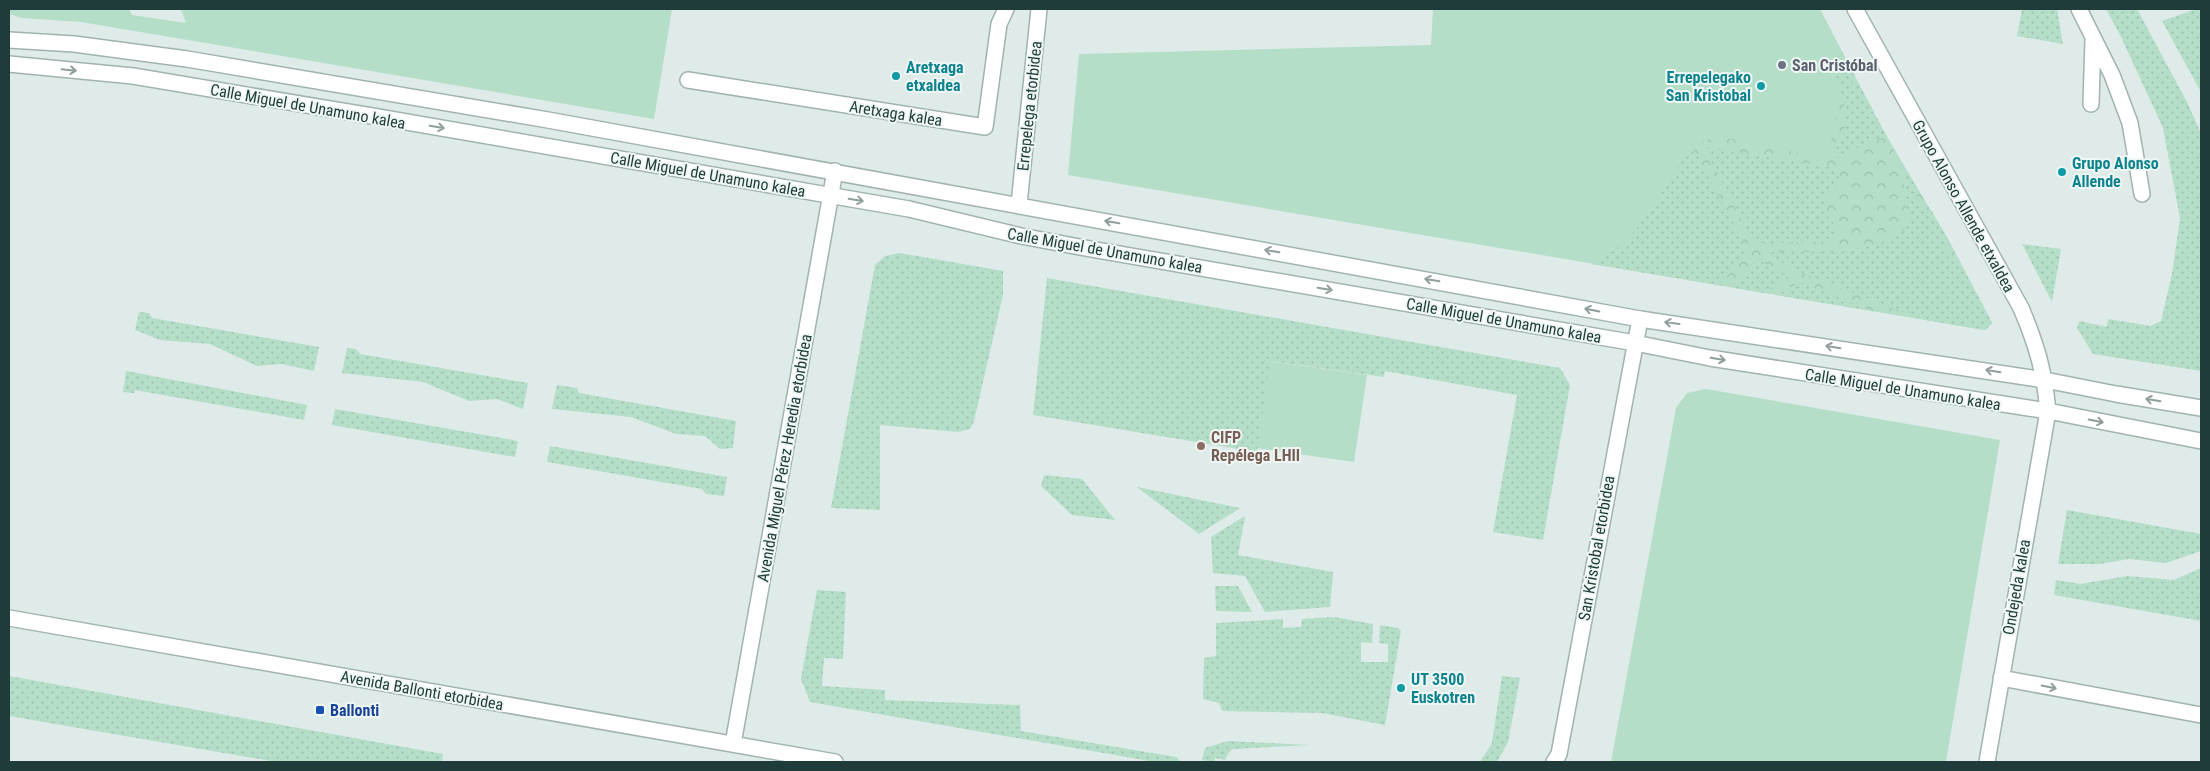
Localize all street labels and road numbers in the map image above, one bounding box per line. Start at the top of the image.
street label: Errepelega etorbidea [1013,40,1046,172]
street label: Calle Miguel de Unamuno kalea [209,80,407,133]
street label: Aretxaga kalea [848,97,944,130]
street label: Grupo Alonso Allende etxaldea [1908,117,2019,296]
street label: Calle Miguel de Unamuno kalea [609,148,807,201]
street label: Calle Miguel de Unamuno kalea [1006,224,1204,277]
street label: Calle Miguel de Unamuno kalea [1405,294,1603,347]
street label: Avenida Miguel Pérez Heredia etorbidea [753,333,816,584]
street label: Calle Miguel de Unamuno kalea [1804,365,2002,414]
street label: San Kristobal etorbidea [1574,474,1619,622]
street label: Ondejeda kalea [1999,538,2034,636]
street label: Avenida Ballonti etorbidea [339,666,505,714]

